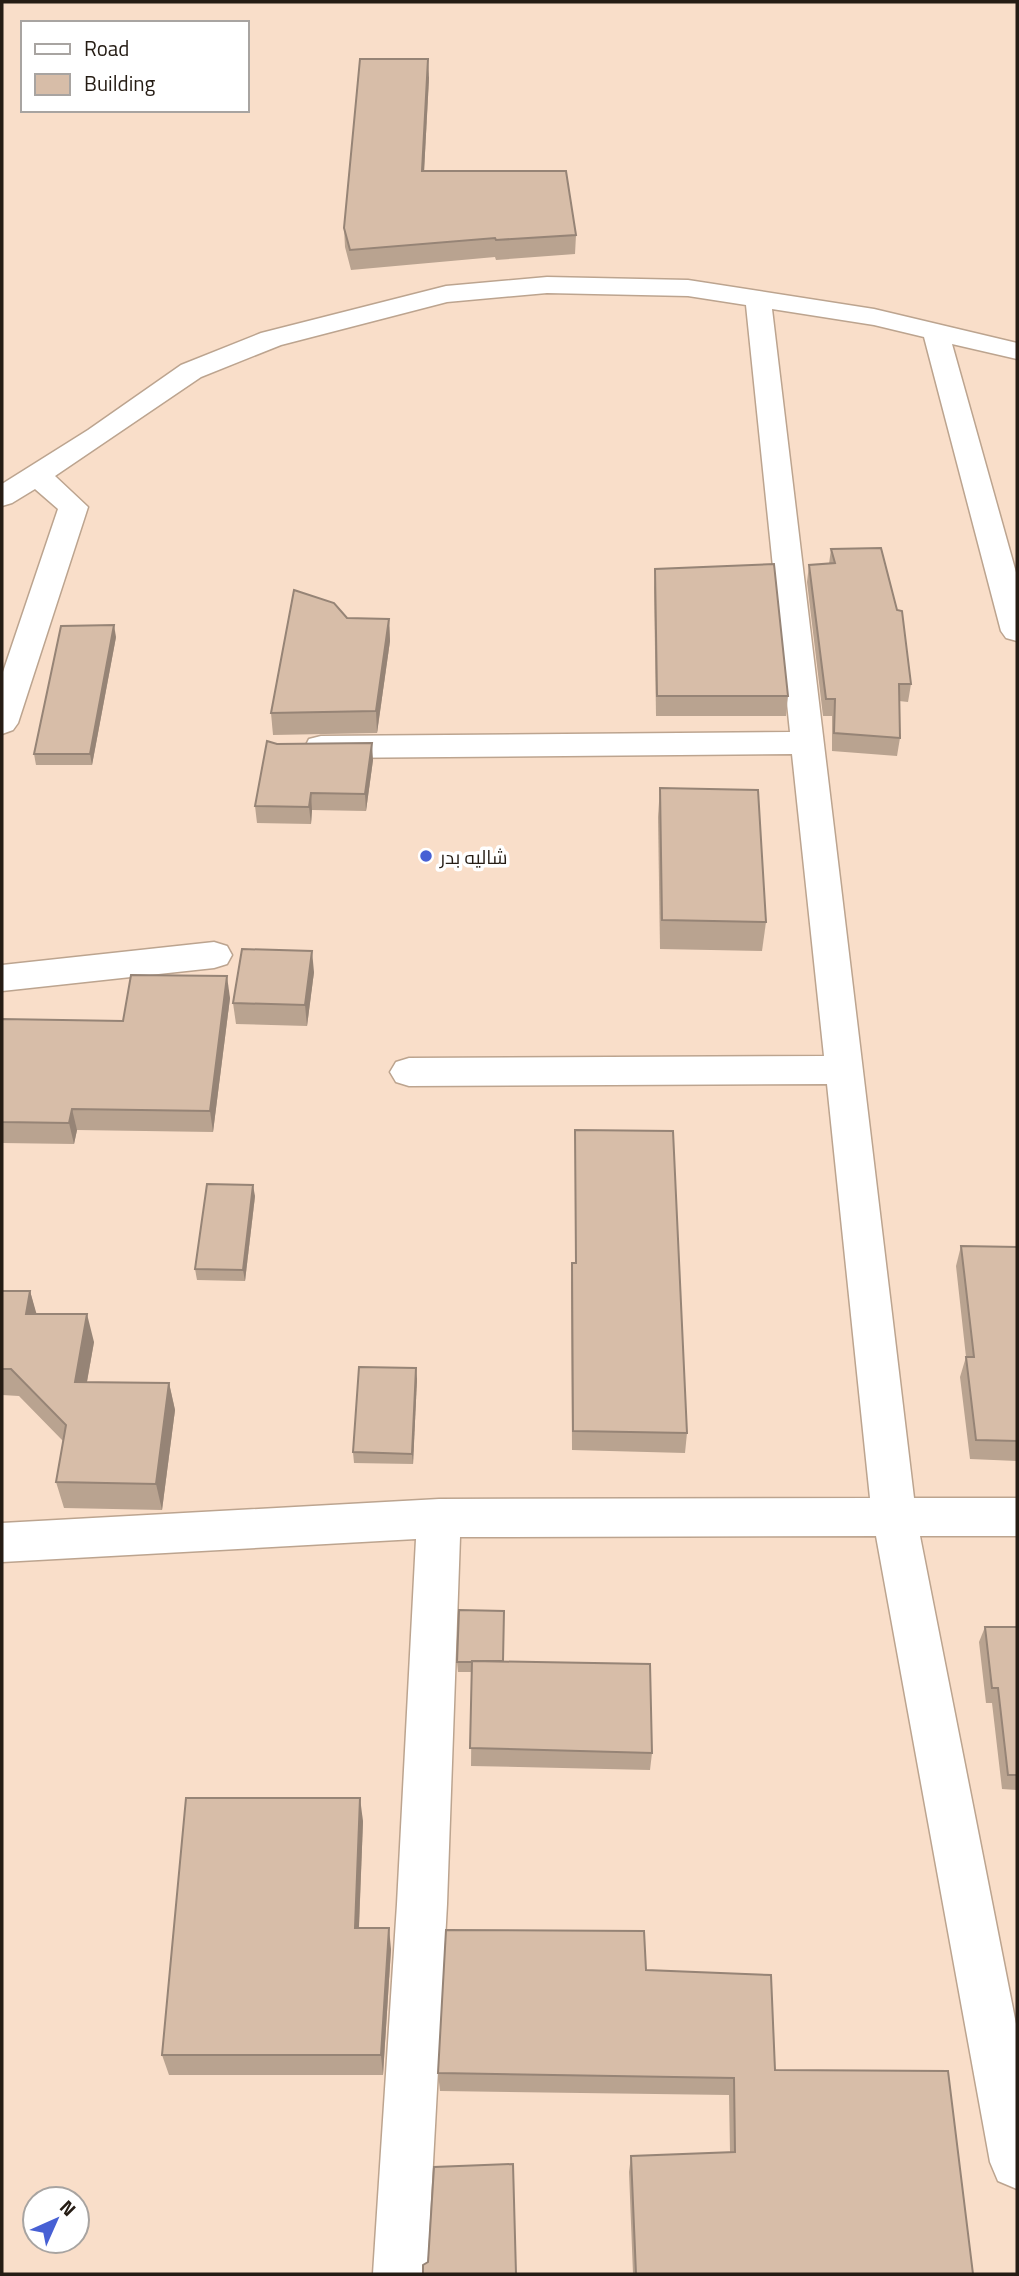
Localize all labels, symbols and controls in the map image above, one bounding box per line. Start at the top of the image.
legend [21,21,248,112]
text: Road [84,32,129,64]
text: Building [84,67,156,99]
place label: شاليه بدر [439,842,508,871]
marker: شاليه بدر [418,848,434,864]
north arrow [21,2185,91,2255]
text: N [53,2193,83,2223]

